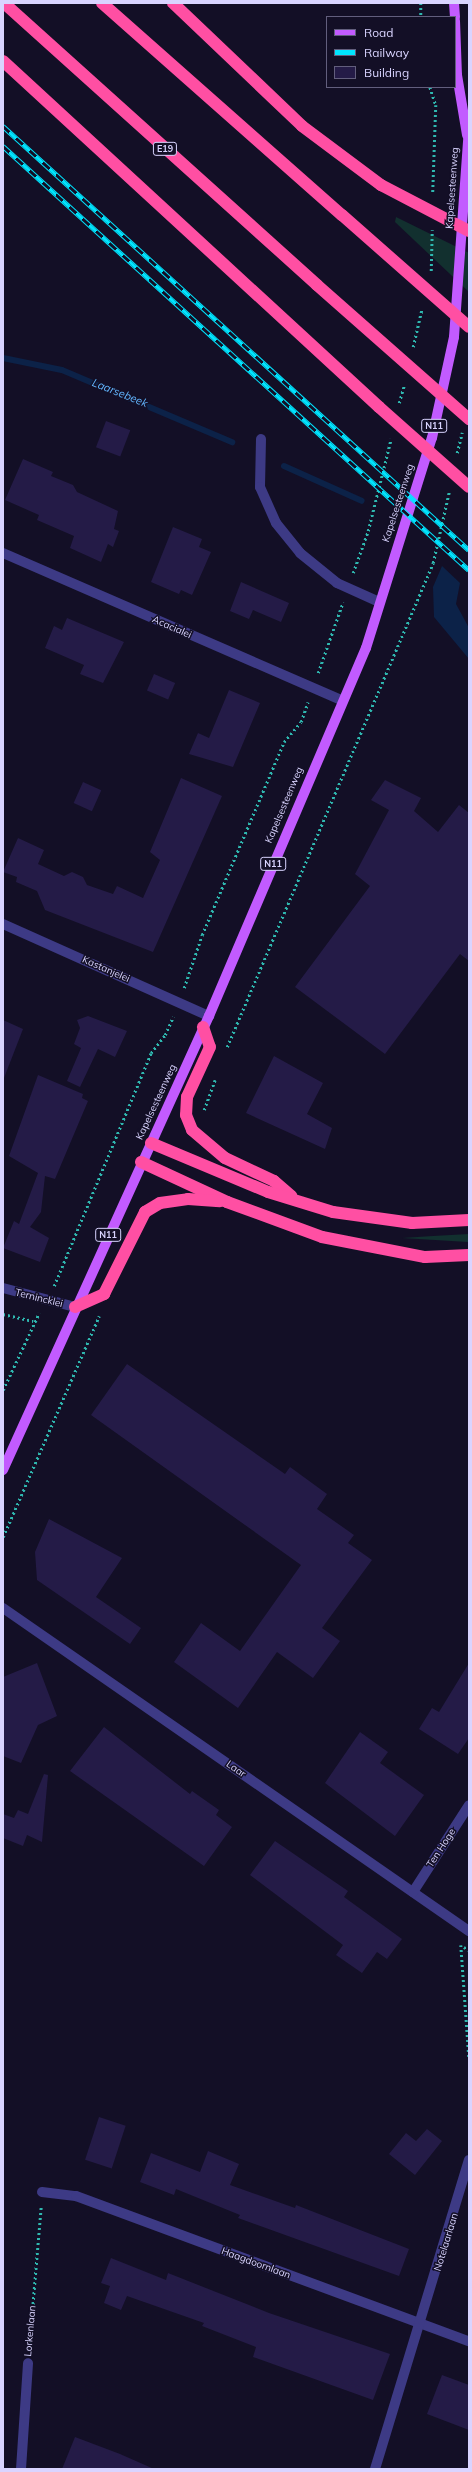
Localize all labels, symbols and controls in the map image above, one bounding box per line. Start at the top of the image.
legend [326,16,456,88]
text: Road [364,25,393,40]
text: Railway [364,45,409,60]
text: Building [364,65,409,80]
road number: E19 [152,142,178,156]
street label: Kapelsesteenweg [443,147,461,229]
water label: Laarsebeek [90,376,150,410]
road number: N11 [421,419,447,433]
street label: Kapelsesteenweg [380,462,416,544]
street label: Acacialei [150,613,194,641]
street label: Kapelsesteenweg [263,765,305,845]
road number: N11 [260,857,286,871]
street label: Kastanjelei [80,953,132,985]
street label: Kapelsesteenweg [133,1062,179,1142]
road number: N11 [95,1228,121,1242]
street label: Ternincklei [14,1286,64,1310]
street label: Laar [224,1758,248,1780]
street label: Ten Hoge [424,1826,458,1870]
street label: Notelaarlaan [431,2211,461,2273]
street label: Haagdoornlaan [220,2245,292,2281]
street label: Lorkenlaan [22,2305,38,2357]

